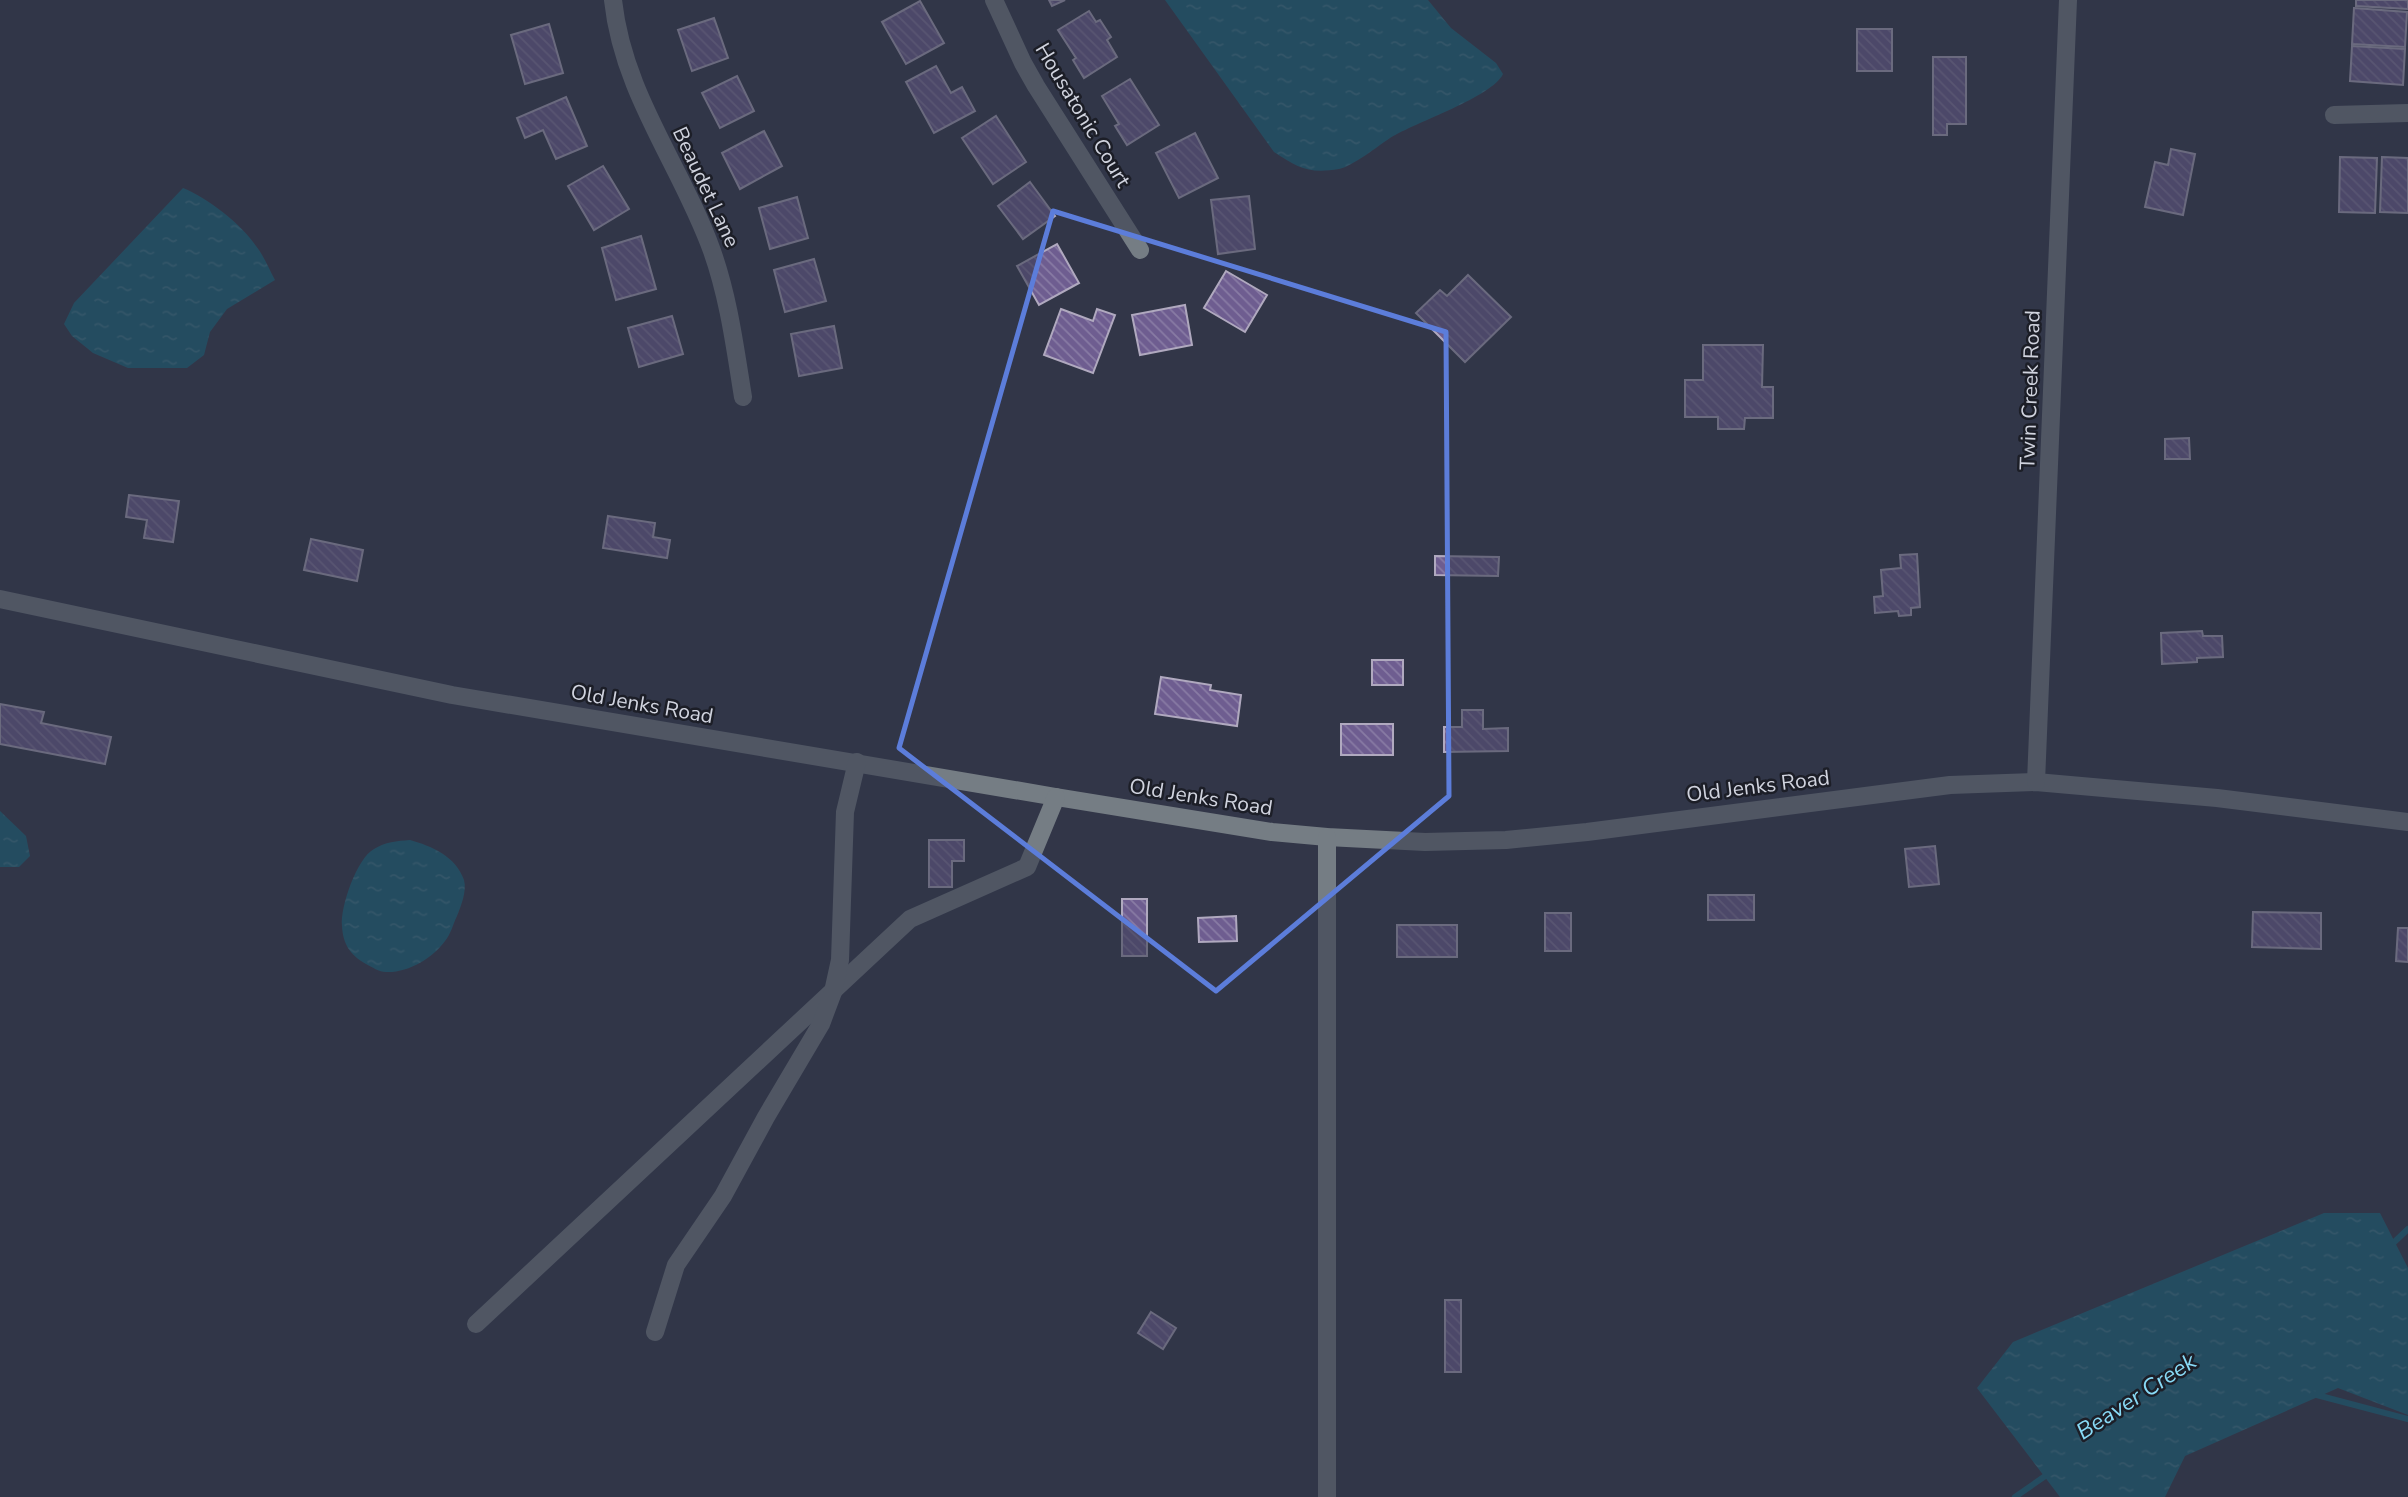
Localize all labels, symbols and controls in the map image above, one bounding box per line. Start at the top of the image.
street label: Housatonic Court [1029,38,1138,193]
street label: Beaudet Lane [666,122,746,252]
street label: Twin Creek Road [2013,310,2047,470]
street label: Old Jenks Road [568,678,716,730]
street label: Old Jenks Road [1685,763,1831,809]
street label: Old Jenks Road [1127,772,1275,822]
water label: Beaver Creek [2070,1346,2203,1447]

